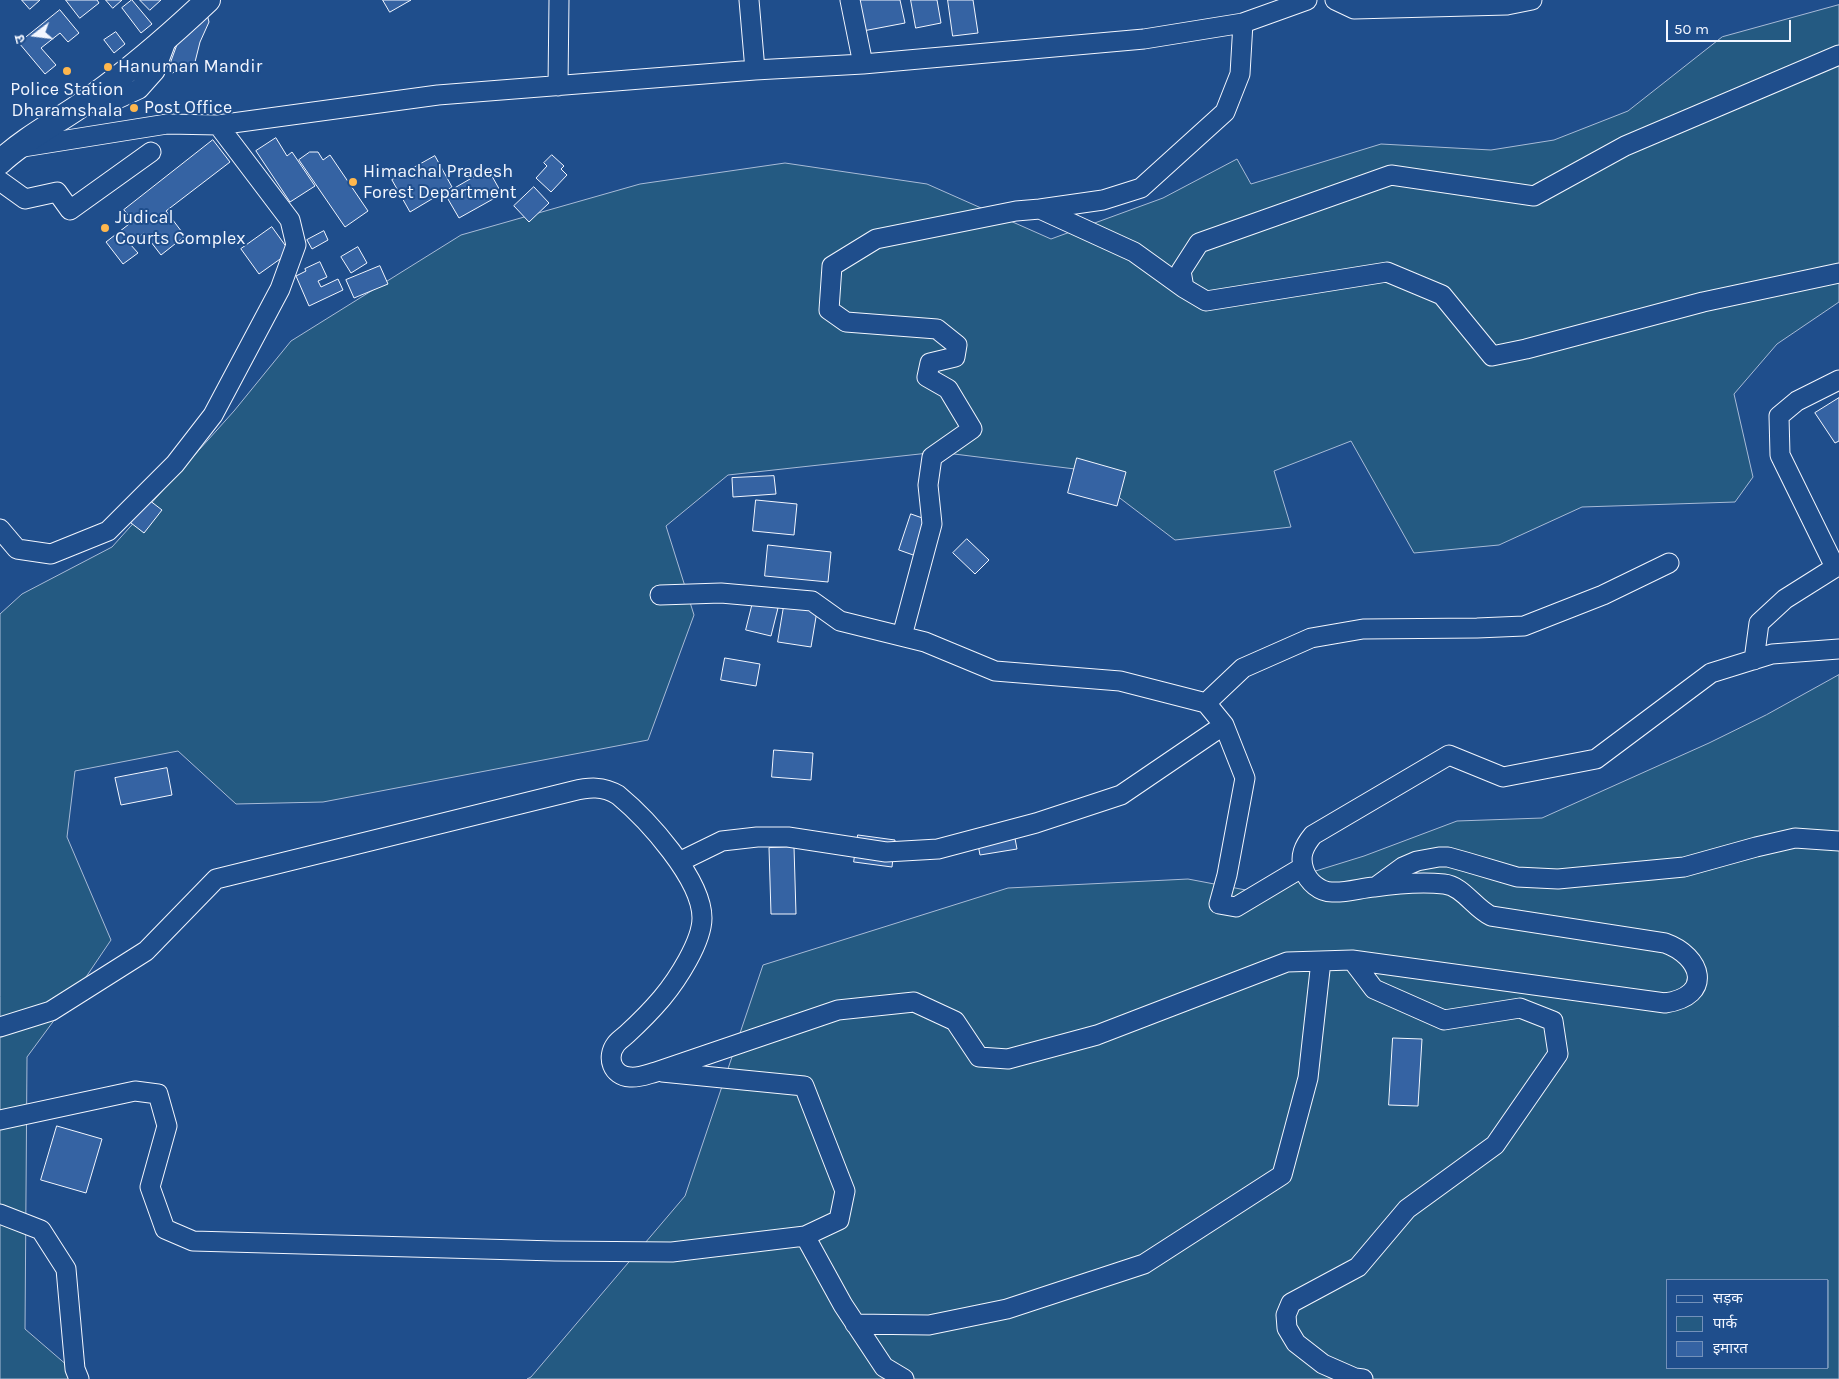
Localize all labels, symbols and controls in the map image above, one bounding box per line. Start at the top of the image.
north arrow [10,10,60,60]
scale bar [1669,10,1794,42]
text: 50 m [1674,20,1709,38]
text: उ [11,33,29,45]
place label: Hanuman Mandir [118,56,262,78]
marker: Hanuman Mandir [102,61,114,73]
marker: Police Station Dharamshala [61,65,73,77]
place label: Police Station Dharamshala [10,79,124,122]
place label: Post Office [144,97,232,119]
marker: Post Office [128,102,140,114]
place label: Himachal Pradesh Forest Department [363,161,517,203]
marker: Himachal Pradesh Forest Department [347,176,359,188]
place label: Judical Courts Complex [115,207,245,250]
marker: Judical Courts Complex [99,222,111,234]
legend [1666,1279,1829,1369]
text: सड़क [1713,1289,1743,1307]
text: पार्क [1713,1314,1737,1332]
text: इमारत [1713,1339,1748,1357]

